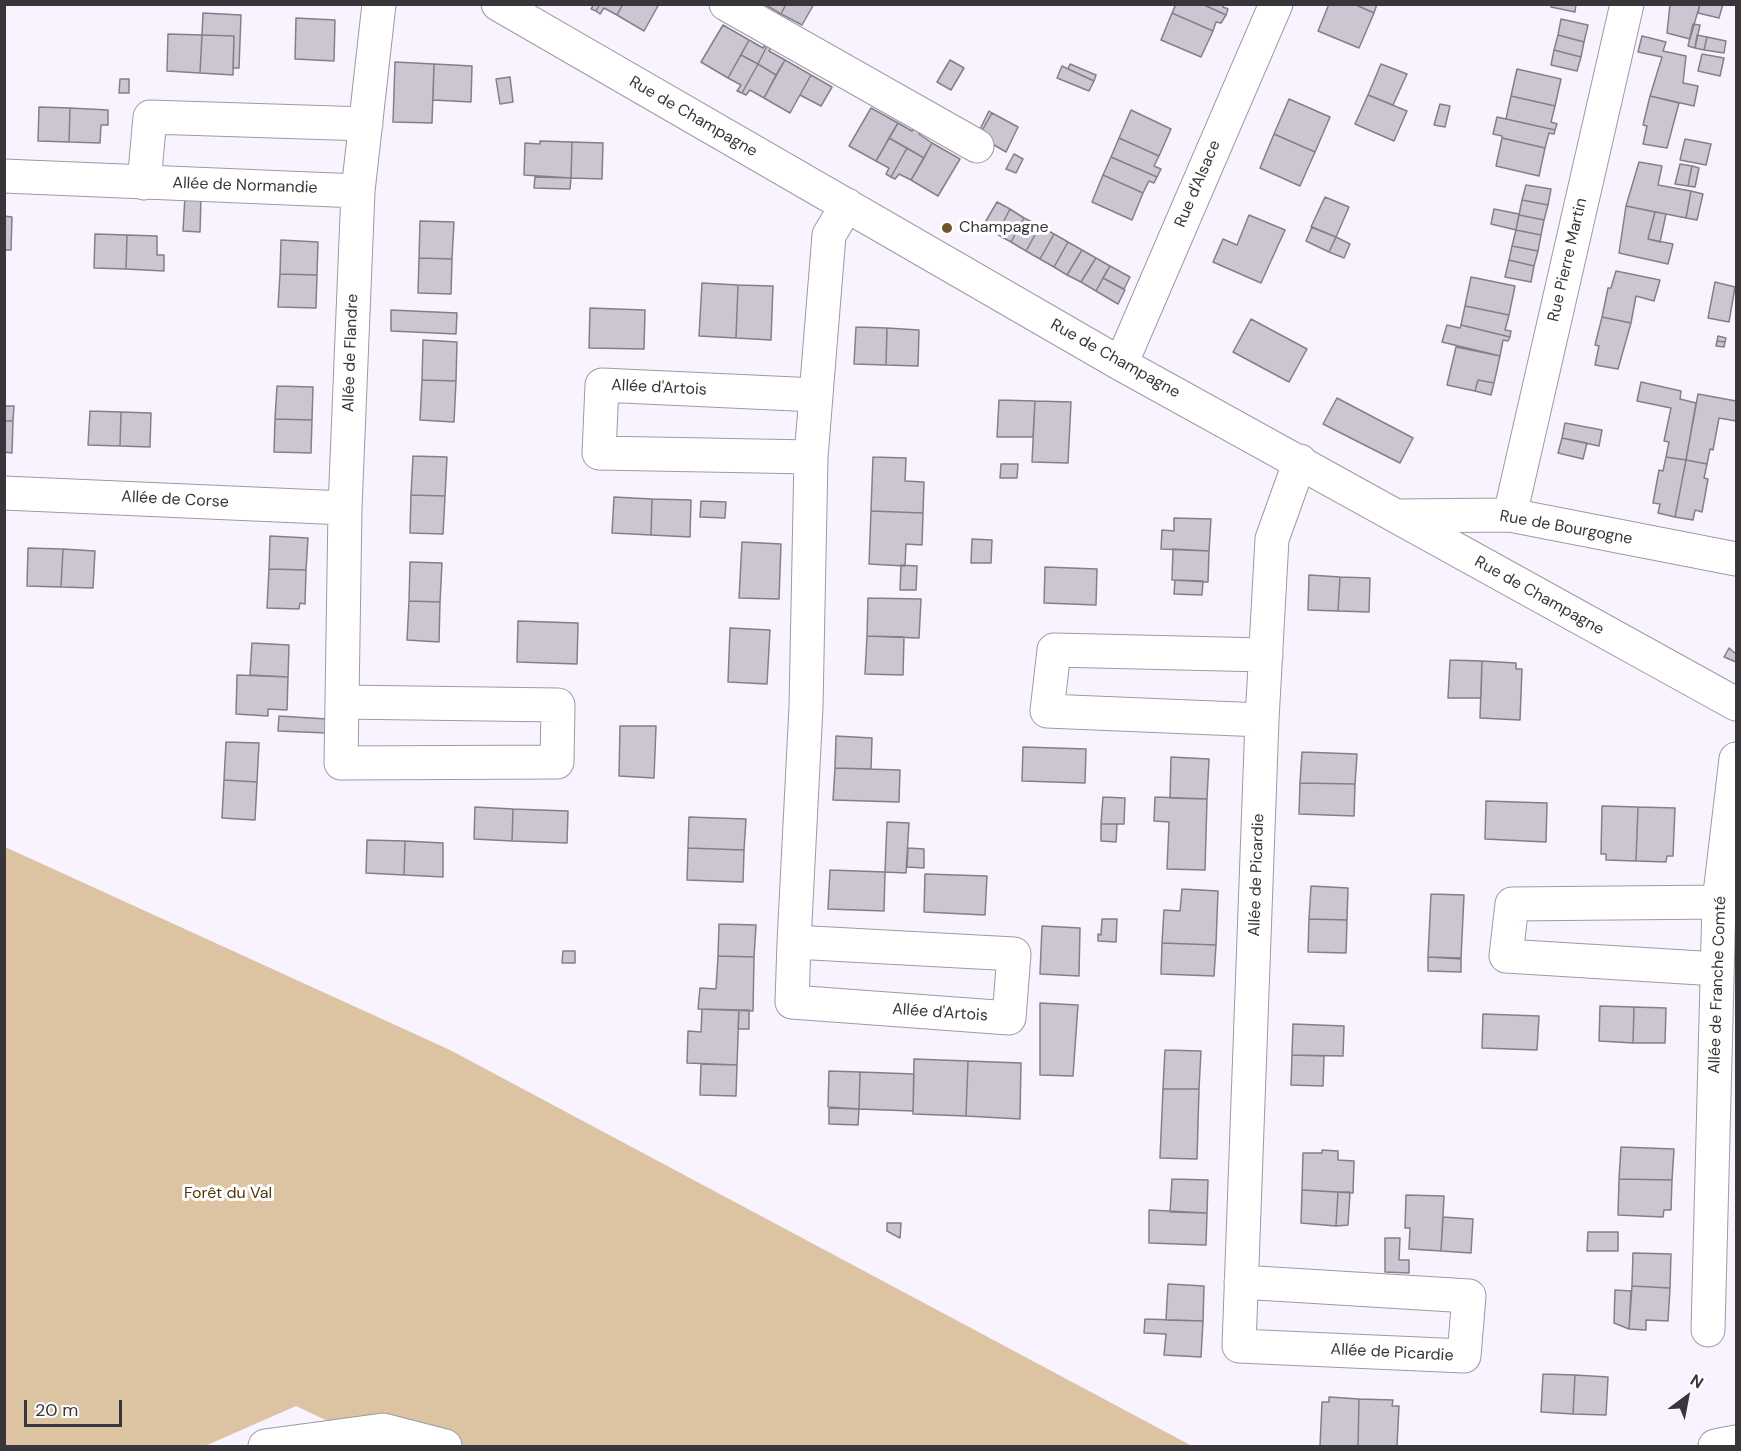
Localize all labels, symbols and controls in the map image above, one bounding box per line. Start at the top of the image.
street label: Rue de Champagne [625,72,761,162]
street label: Rue d'Alsace [1171,138,1225,230]
street label: Allée de Normandie [172,174,318,198]
street label: Rue Pierre Martin [1544,196,1592,324]
place label: Champagne [959,218,1049,238]
marker: Champagne [940,221,954,235]
street label: Allée de Flandre [339,294,363,412]
street label: Rue de Champagne [1047,315,1183,403]
street label: Allée d'Artois [611,376,707,400]
street label: Allée de Corse [121,488,229,512]
street label: Rue de Bourgogne [1498,507,1634,549]
street label: Rue de Champagne [1471,552,1607,640]
street label: Allée de Picardie [1245,813,1269,937]
street label: Allée de Franche Comté [1705,896,1731,1074]
street label: Allée d'Artois [892,1000,988,1026]
park label: Forêt du Val [184,1184,272,1204]
street label: Allée de Picardie [1330,1340,1454,1366]
north arrow [1657,1367,1717,1427]
text: N [1686,1369,1707,1393]
scale bar [27,1388,124,1426]
text: 20 m [35,1398,78,1422]

